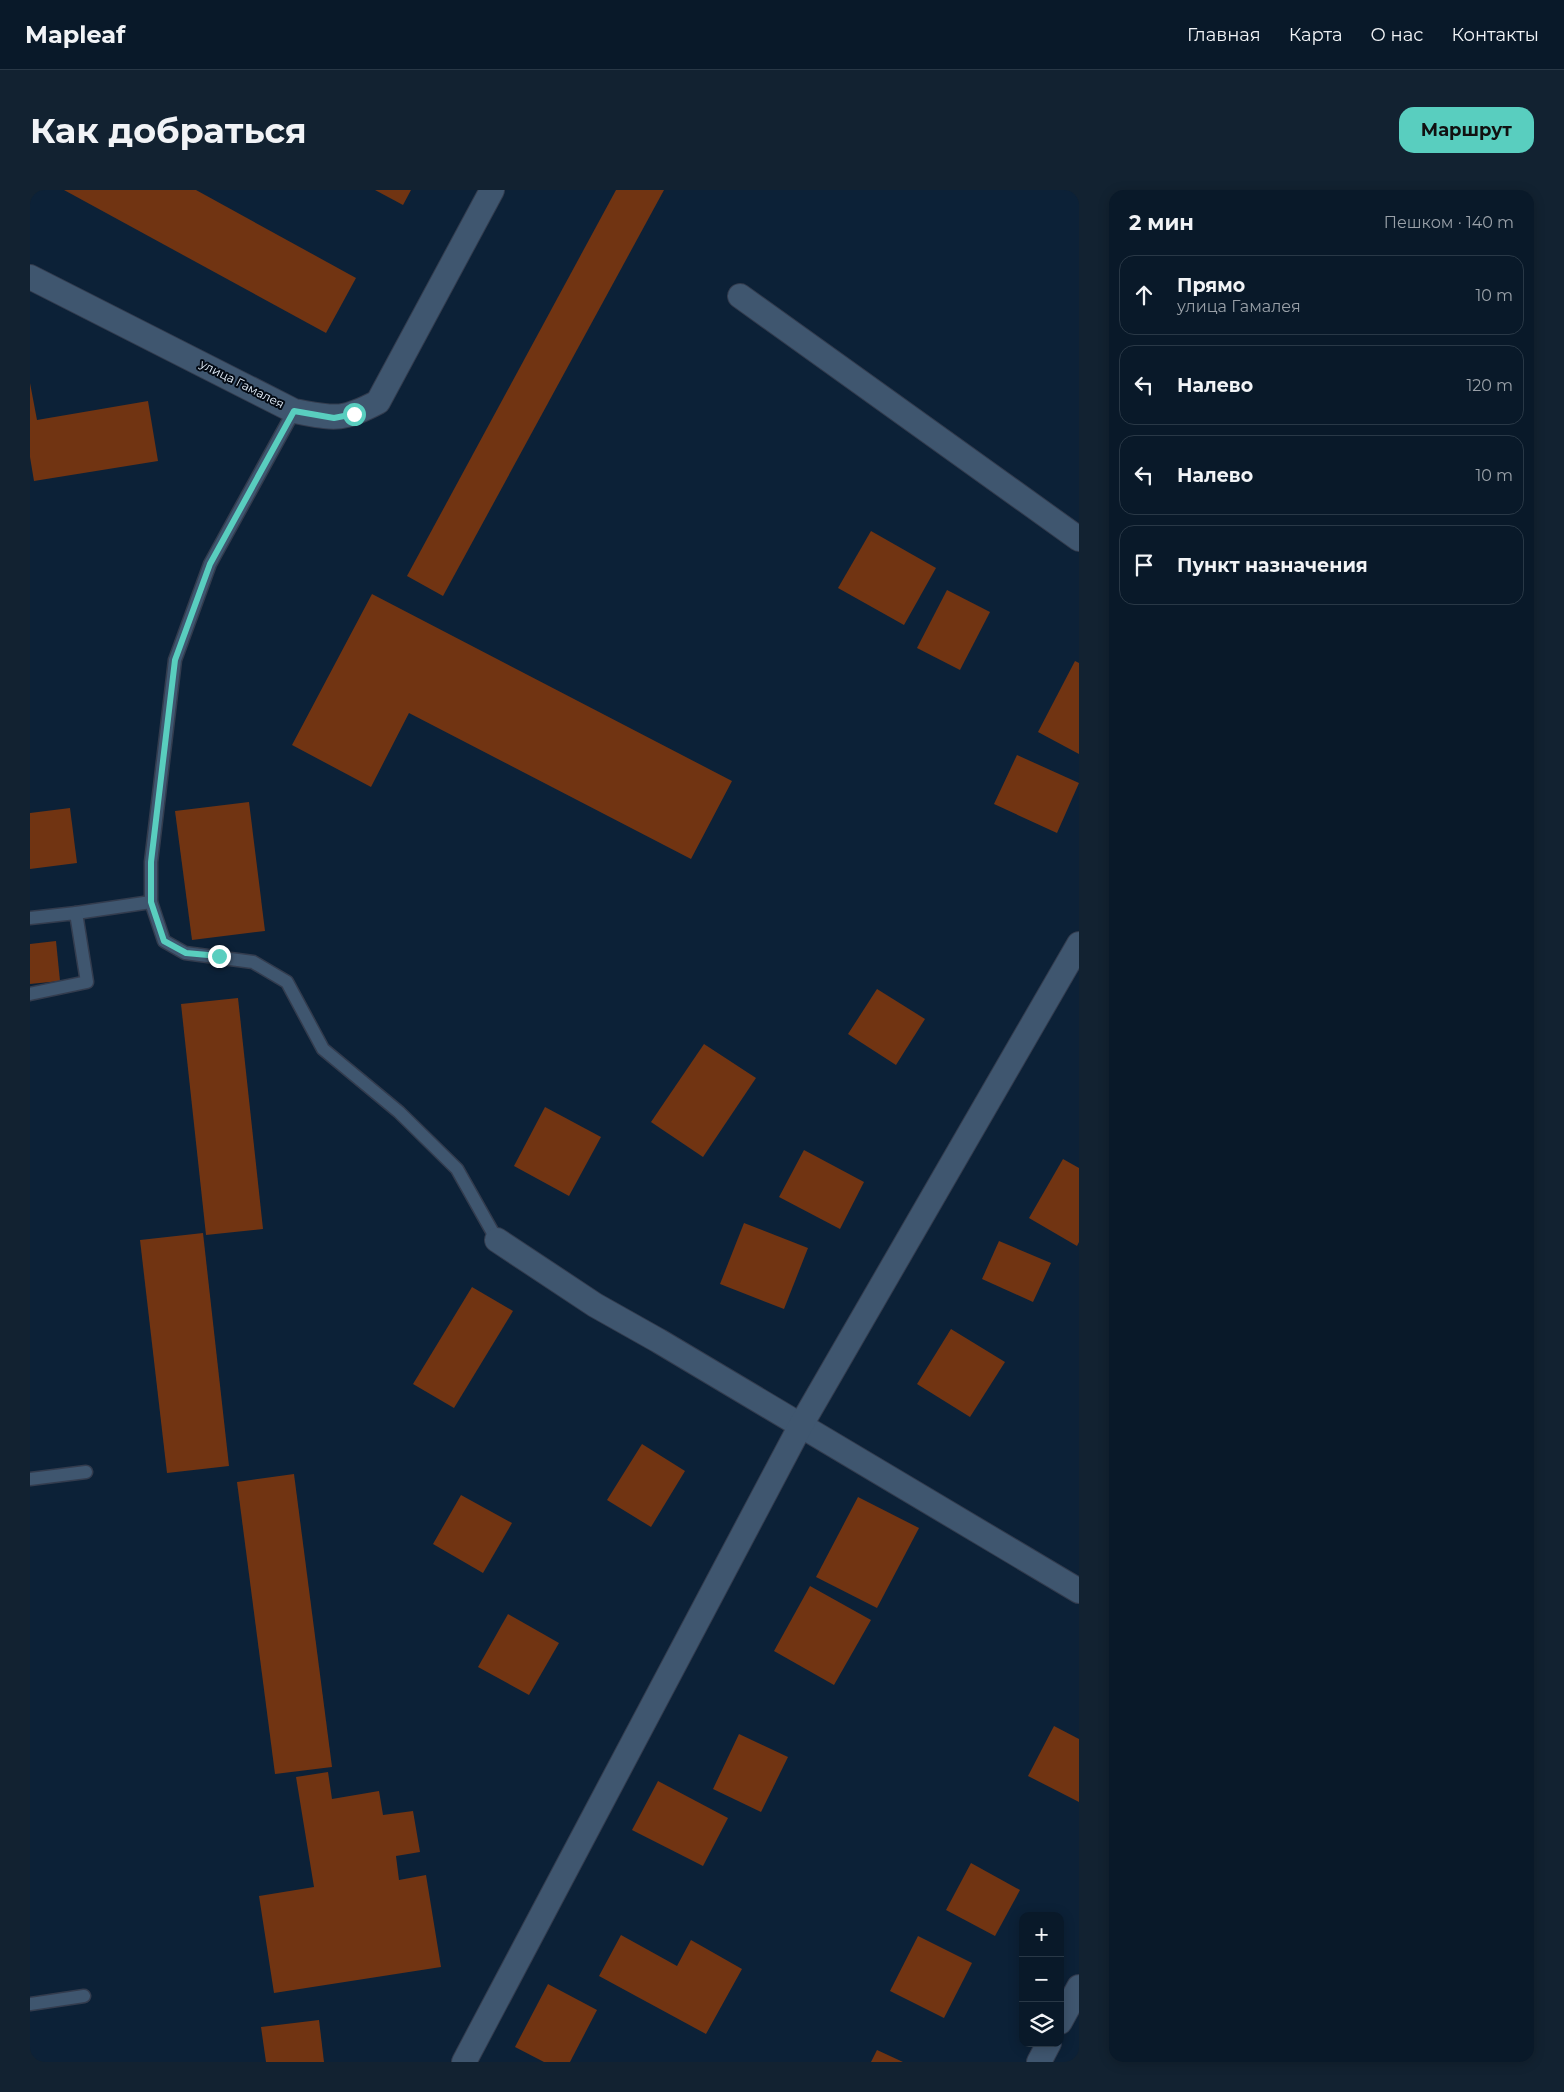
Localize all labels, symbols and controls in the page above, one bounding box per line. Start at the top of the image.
text: Mapleaf [25,20,125,49]
text: Главная [1187,24,1261,46]
text: Карта [1289,24,1343,46]
text: О нас [1371,24,1423,46]
text: Контакты [1451,24,1539,46]
button: Маршрут [1399,107,1534,153]
text: Как добраться [30,109,307,152]
text: 2 мин [1129,210,1194,235]
text: Пешком · 140 m [1384,213,1514,232]
text: Прямо [1177,274,1245,297]
icon: ahead [1130,281,1158,309]
text: 10 m [1475,286,1513,305]
text: улица Гамалея [1177,297,1301,316]
street label: улица Гамалея [197,355,287,411]
icon: left [1130,371,1158,399]
text: Налево [1177,374,1253,397]
text: 120 m [1466,376,1513,395]
route start [343,403,366,426]
icon: left [1130,461,1158,489]
text: Налево [1177,464,1253,487]
text: 10 m [1475,466,1513,485]
icon: arrive [1130,551,1158,579]
text: Пункт назначения [1177,554,1368,577]
route end [208,945,231,968]
map controls [1019,1912,1064,2047]
button: + [1019,1912,1064,1957]
button: − [1019,1957,1064,2002]
button: layers [1019,2002,1064,2047]

